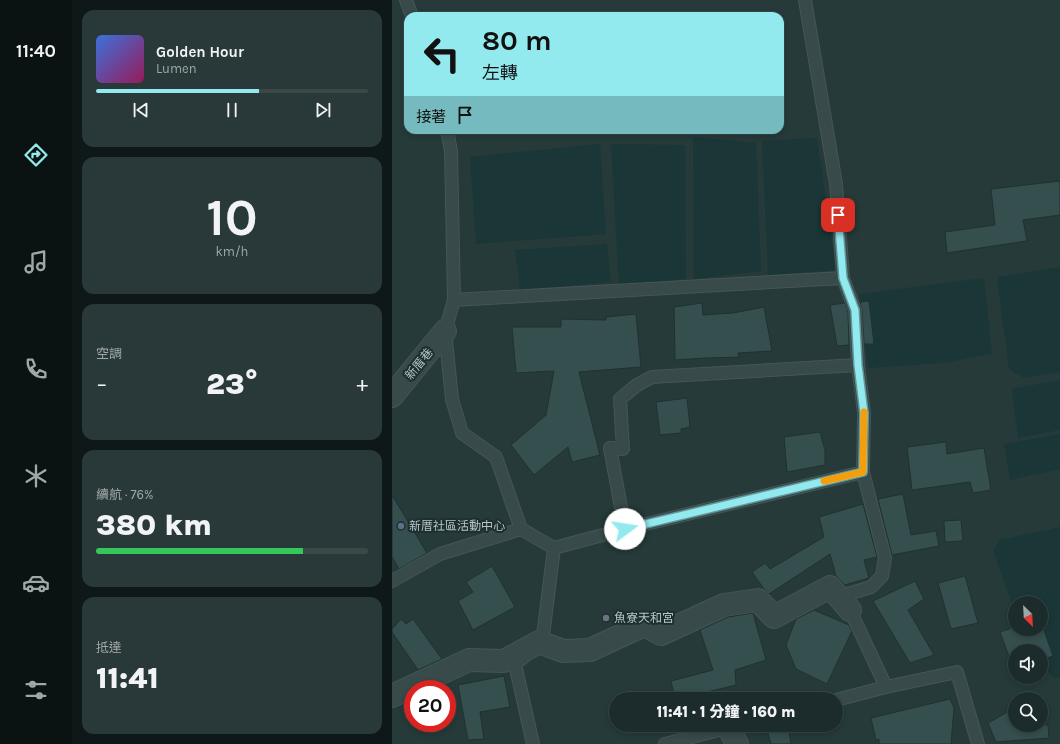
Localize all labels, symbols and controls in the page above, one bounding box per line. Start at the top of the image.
text: 80 m [482,24,551,57]
icon: left [416,28,468,80]
text: 11:40 [16,40,56,62]
text: Golden Hour [156,43,244,61]
text: Lumen [156,61,197,76]
text: 左轉 [482,62,518,84]
icon: previous [130,99,152,121]
icon: pause [221,99,243,121]
icon: next [312,99,334,121]
icon: arrive [454,104,476,126]
text: 接著 [416,108,446,126]
icon: directions [22,141,50,169]
text: 10 [206,187,258,248]
pin [821,198,855,232]
icon: arrive [827,204,849,226]
text: km/h [216,244,248,259]
icon: music [22,248,50,276]
text: 空調 [96,346,122,361]
street label: 新厝巷 [402,346,436,382]
icon: phone [22,355,50,383]
text: 23° [206,366,258,402]
text: − [96,371,108,397]
text: + [356,371,368,397]
icon: climate [22,462,50,490]
text: 續航 · 76% [96,487,153,502]
text: 380 km [96,507,212,543]
position arrow [604,508,646,550]
place label: 新厝社區活動中心 [409,519,505,533]
marker: 新厝社區活動中心 [396,521,406,531]
icon: car [22,569,50,597]
north arrow [1008,596,1048,636]
map controls [1008,596,1048,732]
place label: 魚寮天和宮 [614,611,674,625]
marker: 魚寮天和宮 [601,613,611,623]
text: 抵達 [96,640,122,655]
button: sound [1008,644,1048,684]
text: 11:41 [96,660,159,696]
icon: filters [22,676,50,704]
speed limit sign: 20 [404,680,456,732]
button: search [1008,692,1048,732]
text: 11:41 · 1 分鐘 · 160 m [656,703,796,721]

